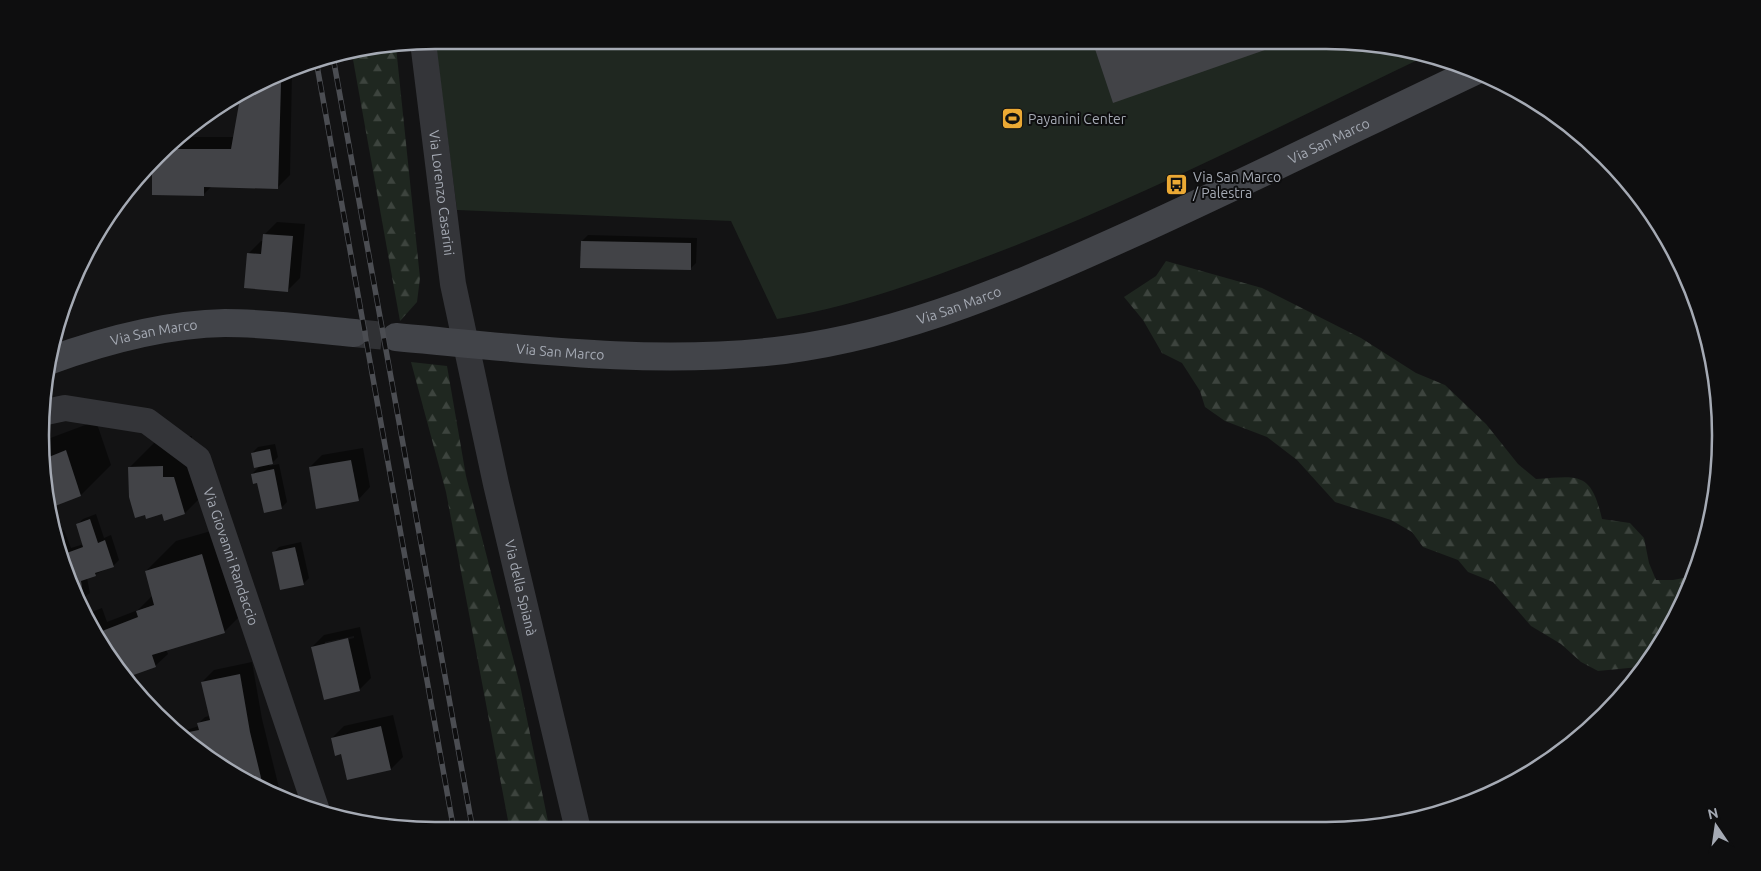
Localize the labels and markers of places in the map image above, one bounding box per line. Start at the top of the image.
sports icon: Payanini Center [1000,107,1024,131]
place label: Payanini Center [1028,111,1127,127]
place label: Via San Marco / Palestra [1192,169,1281,201]
bus stop icon: Via San Marco / Palestra [1165,173,1189,197]

